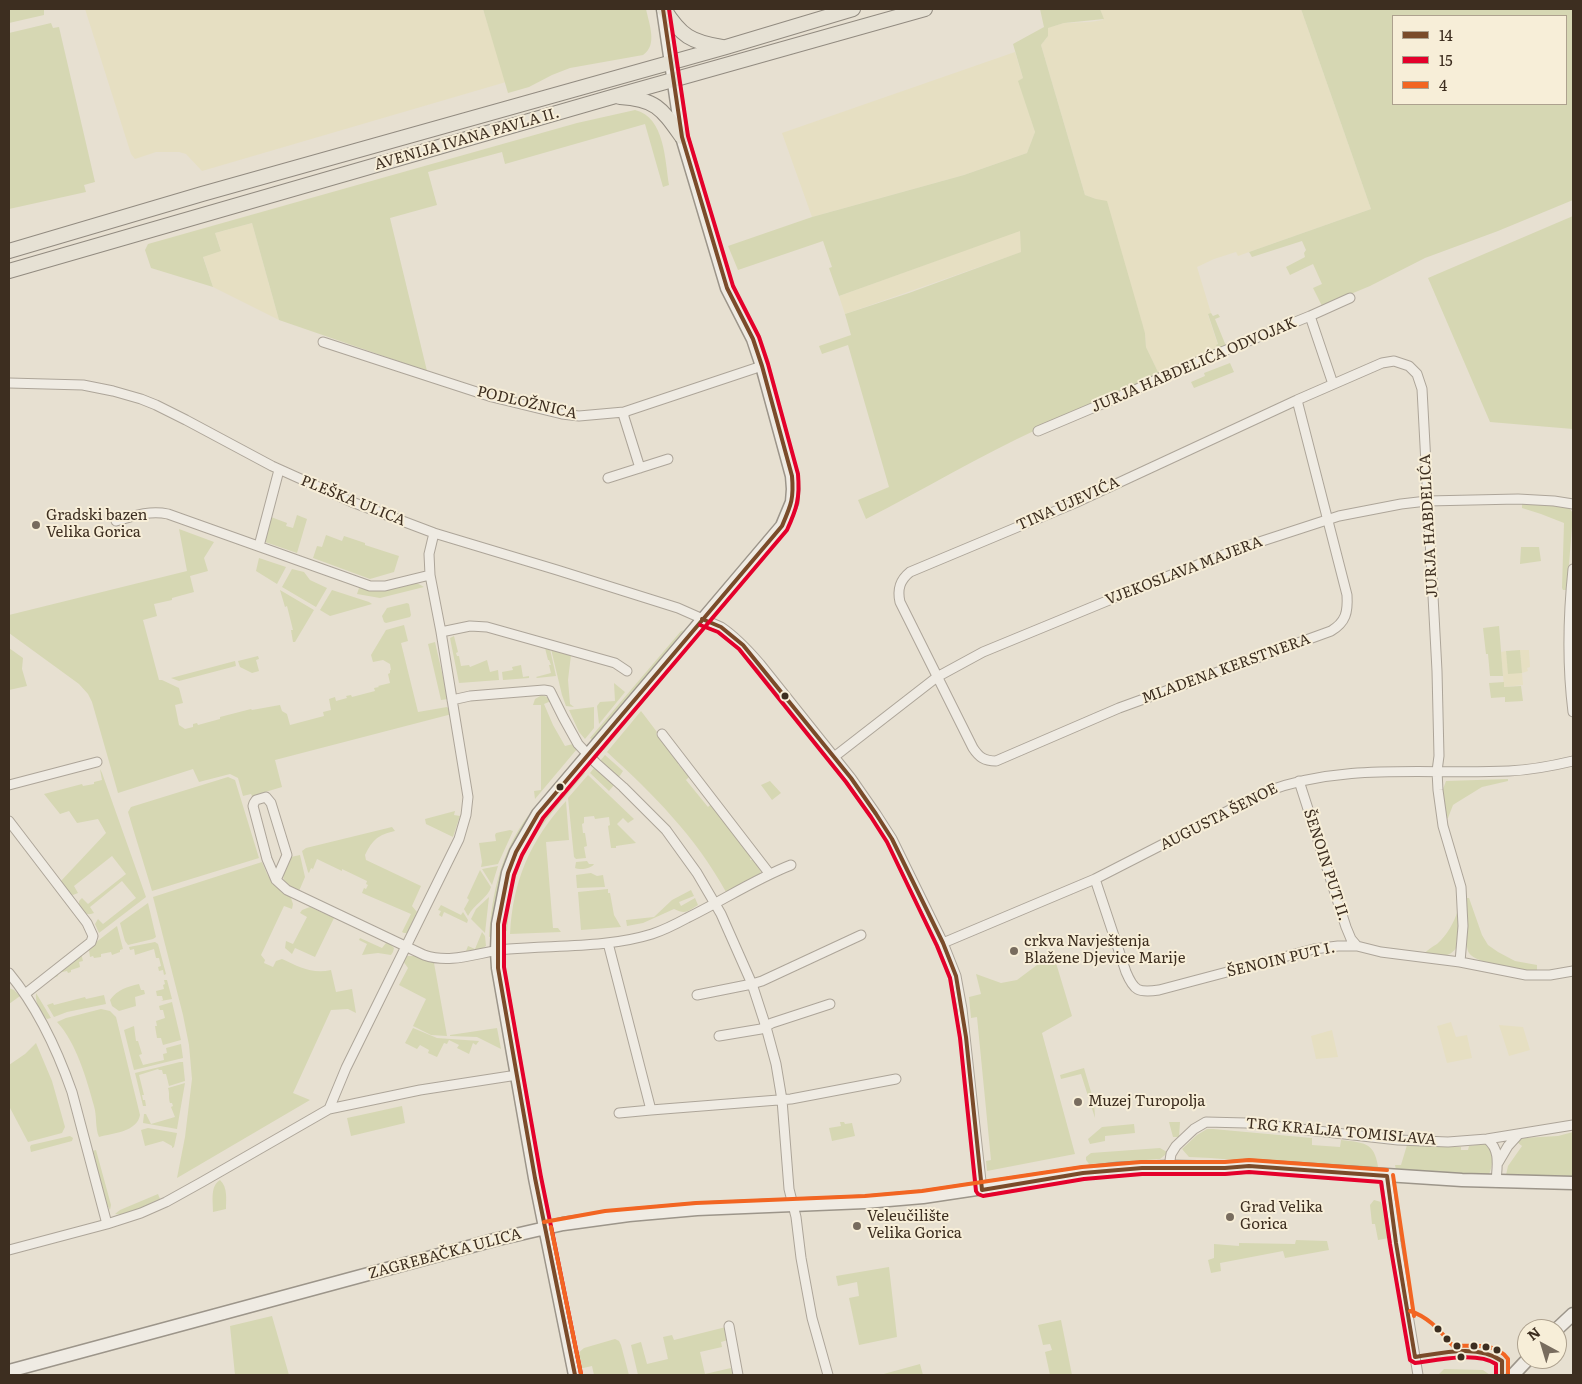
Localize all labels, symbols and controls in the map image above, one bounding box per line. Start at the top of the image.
legend [1392,15,1567,105]
text: 14 [1439,23,1453,46]
text: 15 [1439,48,1453,71]
text: 4 [1439,73,1447,96]
street label: AVENIJA IVANA PAVLA II. [372,104,562,174]
street label: JURJA HABDELIĆA ODVOJAK [1089,314,1299,416]
street label: PODLOŽNICA [475,383,579,423]
street label: JURJA HABDELIĆA [1416,454,1442,598]
street label: PLEŠKA ULICA [298,472,408,530]
street label: TINA UJEVIĆA [1014,473,1122,535]
place label: Gradski bazen Velika Gorica [46,507,147,542]
marker: Gradski bazen Velika Gorica [30,519,42,531]
street label: VJEKOSLAVA MAJERA [1103,533,1265,609]
street label: MLADENA KERSTNERA [1139,630,1313,708]
unlabelled marker [780,691,790,701]
street label: AUGUSTA ŠENOE [1157,780,1281,854]
unlabelled marker [555,782,565,792]
street label: ŠENOIN PUT II. [1299,807,1353,923]
place label: crkva Navještenja Blažene Djevice Marije [1024,933,1185,968]
street label: ŠENOIN PUT I. [1225,939,1337,981]
marker: crkva Navještenja Blažene Djevice Marije [1008,945,1020,957]
place label: Muzej Turopolja [1088,1093,1205,1111]
marker: Muzej Turopolja [1072,1096,1084,1108]
street label: TRG KRALJA TOMISLAVA [1245,1115,1437,1149]
place label: Grad Velika Gorica [1240,1199,1323,1234]
place label: Veleučilište Velika Gorica [867,1208,962,1243]
marker: Grad Velika Gorica [1224,1211,1236,1223]
marker: Veleučilište Velika Gorica [851,1220,863,1232]
street label: ZAGREBAČKA ULICA [367,1225,523,1283]
north arrow [1517,1319,1567,1369]
text: N [1522,1322,1544,1345]
unlabelled marker [1433,1324,1443,1334]
unlabelled marker [1442,1334,1452,1344]
unlabelled marker [1452,1341,1462,1351]
unlabelled marker [1469,1341,1479,1351]
unlabelled marker [1481,1342,1491,1352]
unlabelled marker [1492,1345,1502,1355]
unlabelled marker [1456,1352,1466,1362]

